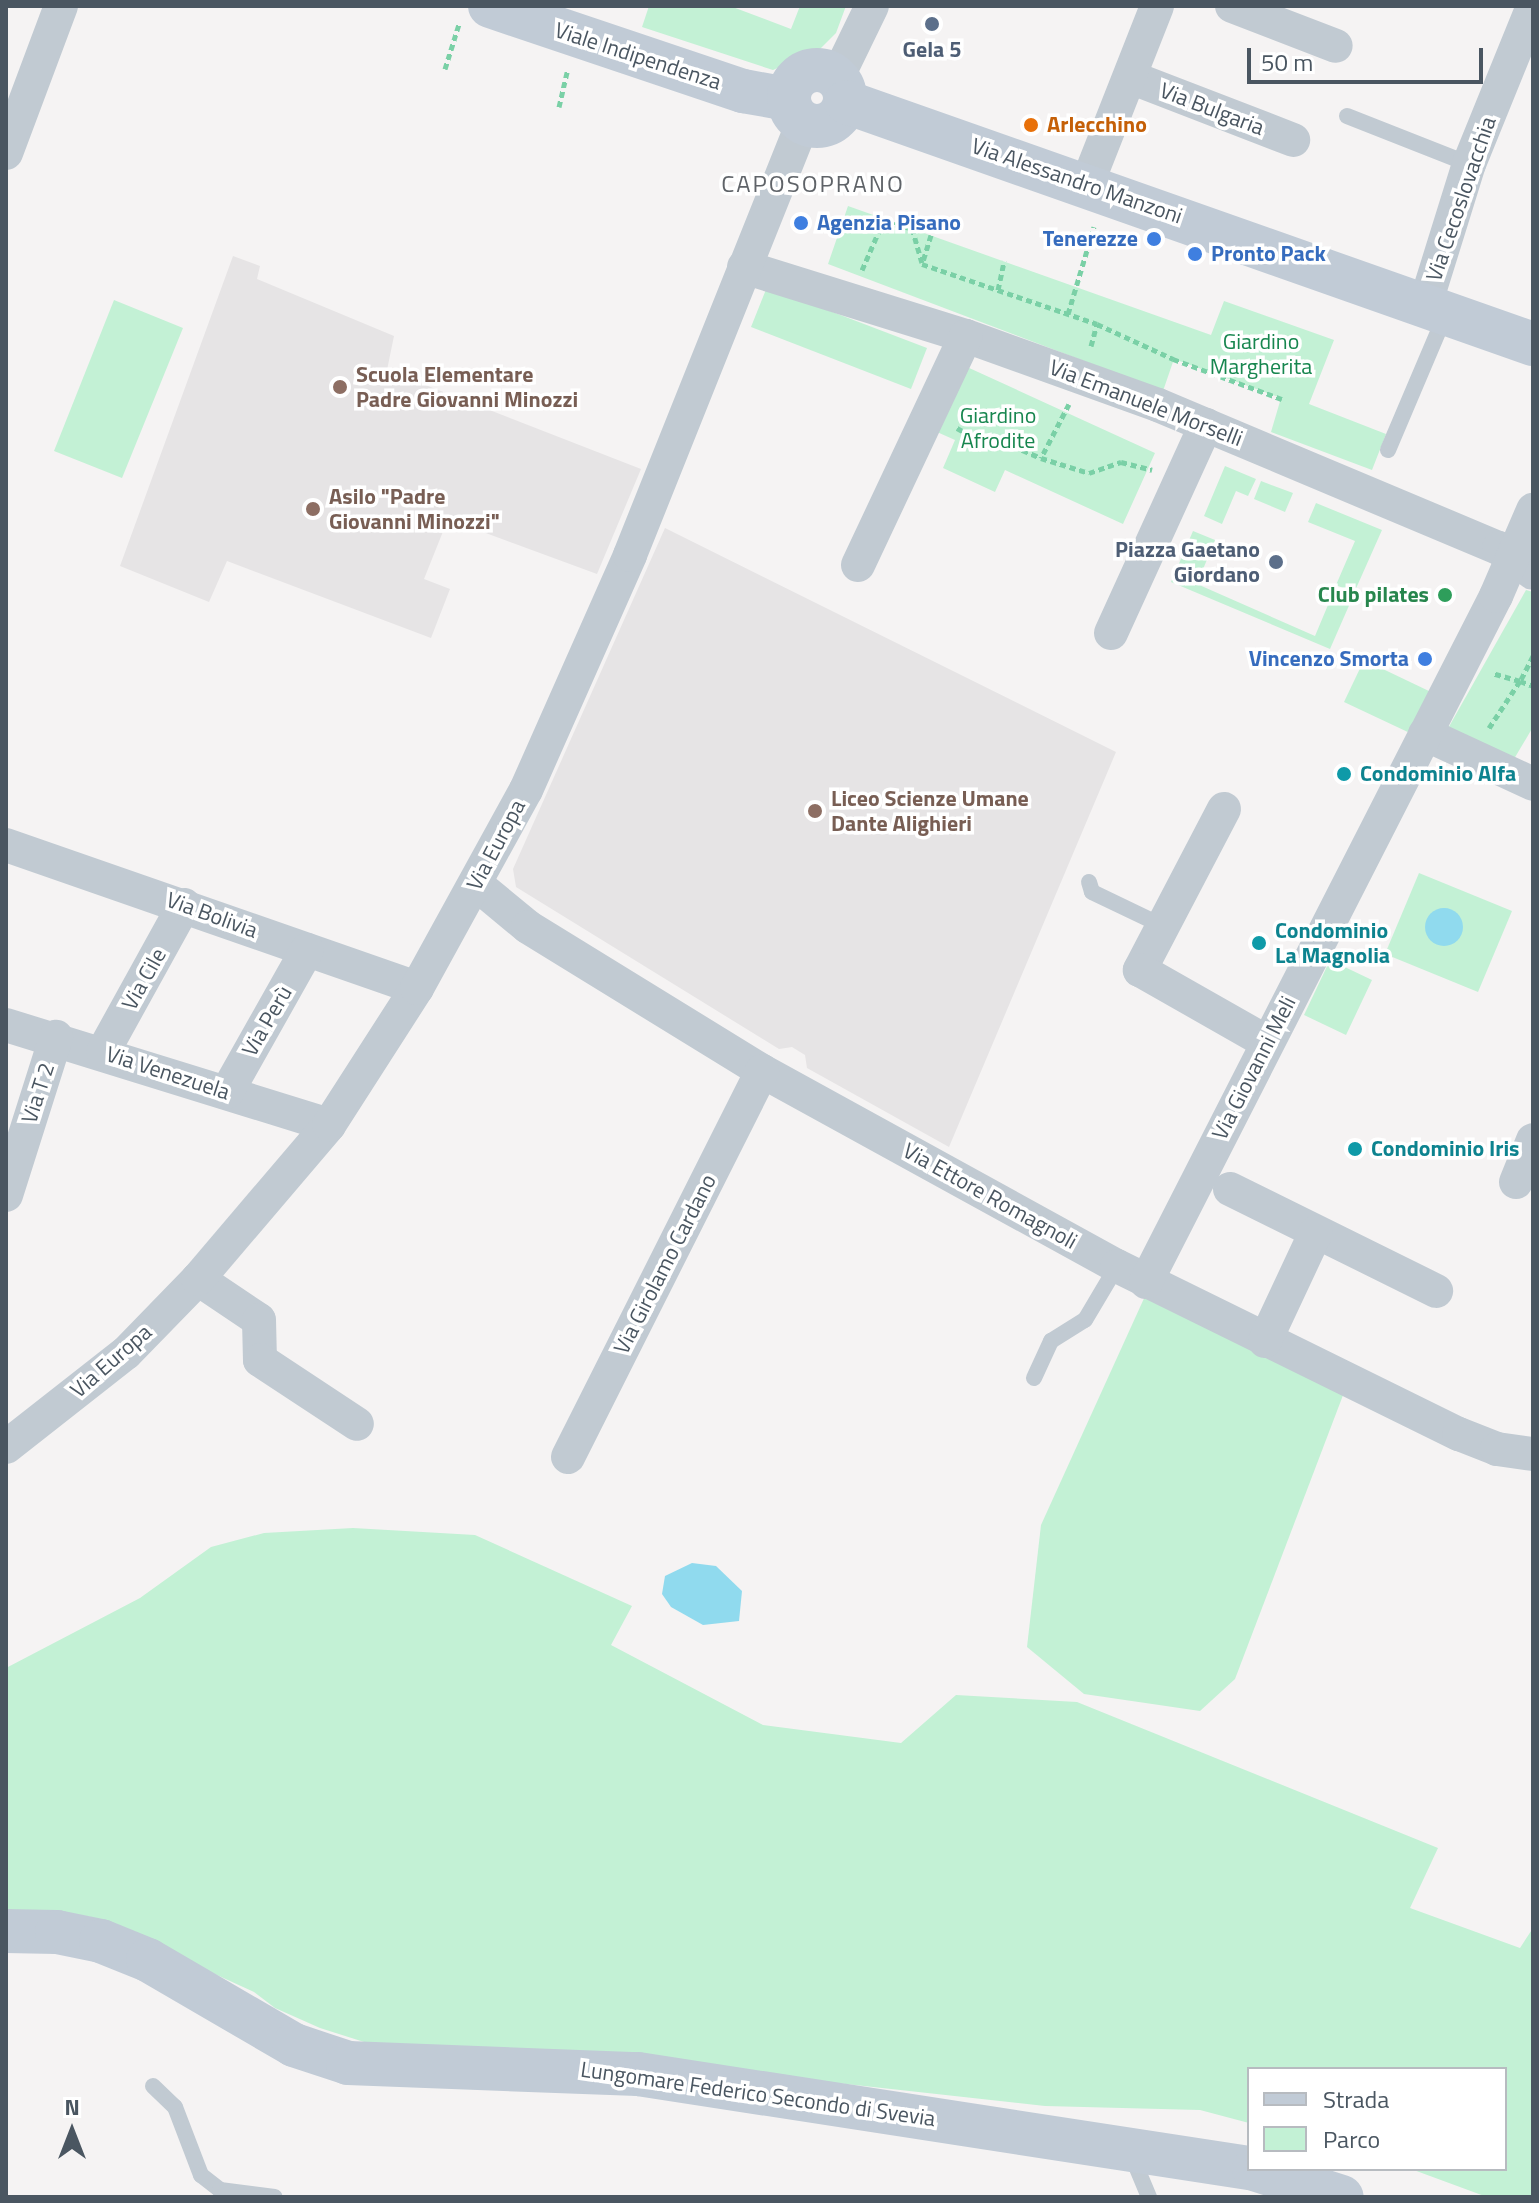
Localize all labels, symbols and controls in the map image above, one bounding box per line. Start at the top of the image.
marker: Gela 5 [923,15,941,33]
street label: Viale Indipendenza [551,17,725,95]
scale bar [1251,32,1487,82]
place label: Gela 5 [902,37,962,63]
text: 50 m [1261,44,1313,80]
street label: Via Bulgaria [1156,77,1268,141]
place label: Arlecchino [1047,112,1147,138]
street label: Via Cecoslovacchia [1420,113,1502,285]
marker: Arlecchino [1022,116,1040,134]
street label: Via Alessandro Manzoni [968,133,1186,229]
district label: CAPOSOPRANO [721,170,905,198]
place label: Agenzia Pisano [817,210,961,236]
marker: Agenzia Pisano [792,214,810,232]
place label: Tenerezze [1043,226,1138,252]
marker: Tenerezze [1145,230,1163,248]
place label: Pronto Pack [1211,241,1326,267]
marker: Pronto Pack [1186,245,1204,263]
park label: Giardino Margherita [1210,328,1312,380]
street label: Via Emanuele Morselli [1046,354,1246,452]
place label: Scuola Elementare Padre Giovanni Minozzi [356,361,578,412]
marker: Scuola Elementare Padre Giovanni Minozzi [331,378,349,396]
park label: Giardino Afrodite [960,402,1036,454]
place label: Asilo "Padre Giovanni Minozzi" [329,483,500,534]
marker: Asilo "Padre Giovanni Minozzi" [304,500,322,518]
place label: Piazza Gaetano Giordano [1115,536,1260,588]
marker: Piazza Gaetano Giordano [1267,553,1285,571]
place label: Club pilates [1318,582,1429,608]
marker: Club pilates [1436,586,1454,604]
place label: Vincenzo Smorta [1249,646,1409,672]
marker: Vincenzo Smorta [1416,650,1434,668]
place label: Condominio Alfa [1360,761,1516,787]
marker: Condominio Alfa [1335,765,1353,783]
place label: Liceo Scienze Umane Dante Alighieri [831,785,1029,836]
street label: Via Europa [461,795,531,895]
marker: Liceo Scienze Umane Dante Alighieri [806,802,824,820]
street label: Via Bolivia [163,886,261,944]
place label: Condominio La Magnolia [1275,917,1390,968]
marker: Condominio La Magnolia [1250,934,1268,952]
street label: Via Cile [116,944,172,1014]
street label: Via Perù [236,981,298,1061]
street label: Via Giovanni Meli [1207,992,1301,1144]
street label: Via Venezuela [103,1041,233,1105]
street label: Via T 2 [16,1059,60,1127]
place label: Condominio Iris [1371,1136,1519,1162]
street label: Via Ettore Romagnoli [898,1137,1082,1255]
marker: Condominio Iris [1346,1140,1364,1158]
street label: Via Girolamo Cardano [608,1170,722,1358]
street label: Via Europa [65,1319,157,1403]
street label: Lungomare Federico Secondo di Svevia [579,2056,937,2132]
legend [1247,2067,1507,2171]
text: Strada [1323,2081,1389,2117]
text: N [64,2090,80,2124]
north arrow [32,2091,112,2171]
text: Parco [1323,2121,1380,2157]

